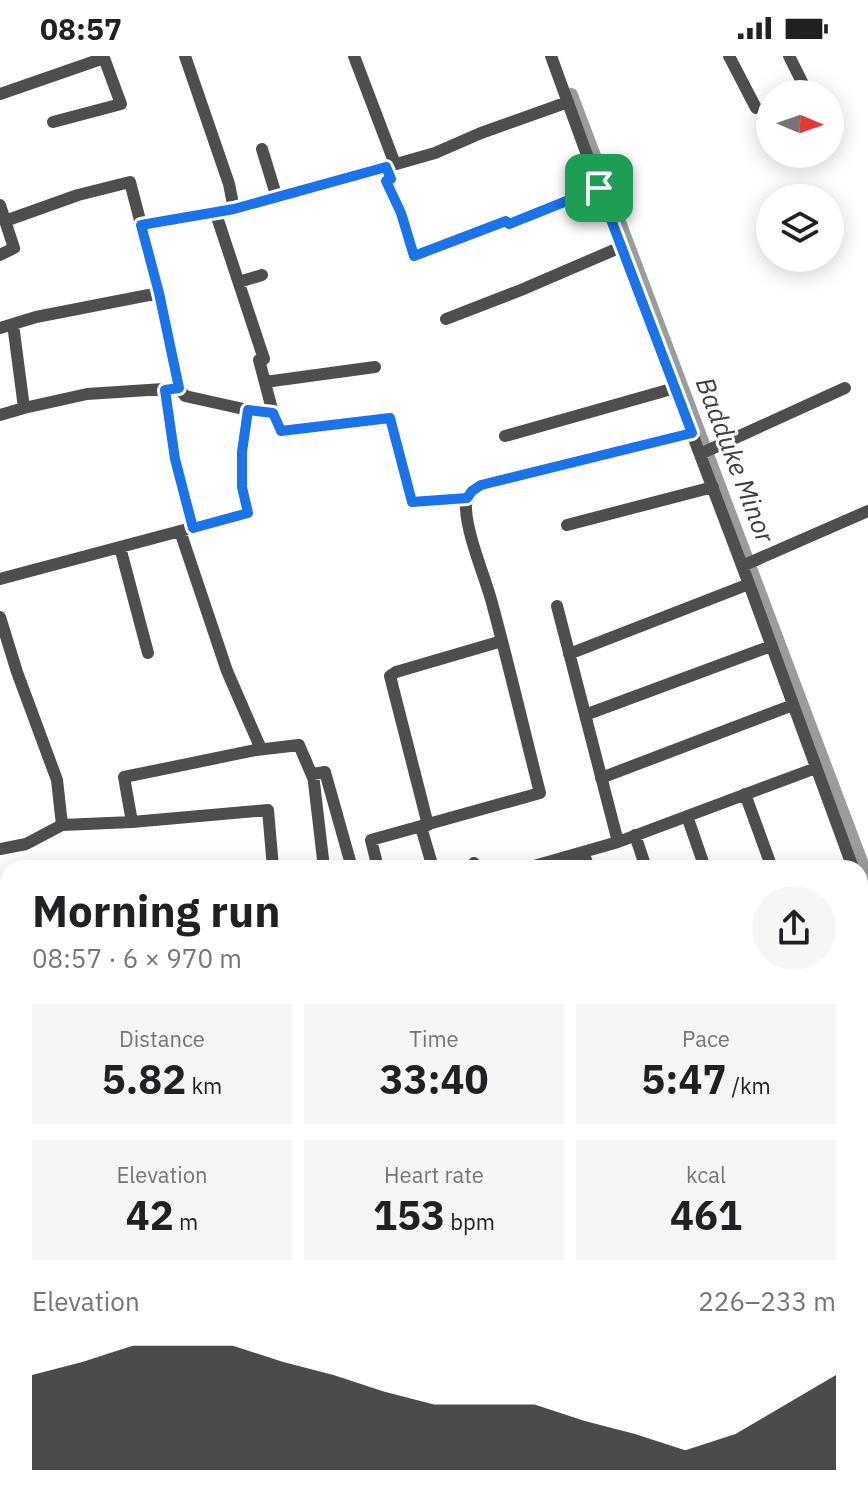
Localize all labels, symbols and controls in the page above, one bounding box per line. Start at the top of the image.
text: 08:57 [40,9,122,48]
north arrow [756,80,844,168]
map controls [756,80,844,272]
pin [565,154,633,222]
icon: arrive [577,166,621,210]
button: layers [756,184,844,272]
water label: Badduke Minor [689,372,784,549]
text: Morning run [32,882,281,939]
button: share [752,886,836,970]
text: 08:57 · 6 × 970 m [32,941,242,975]
text: Distance [119,1024,205,1053]
text: Time [409,1024,459,1053]
text: Pace [682,1024,730,1053]
text: 5.82 [102,1053,186,1105]
text: 33:40 [379,1053,489,1105]
text: 5:47 [641,1053,726,1105]
text: km [186,1071,222,1100]
text: /km [726,1071,771,1100]
text: Elevation [116,1160,208,1189]
text: Heart rate [384,1160,484,1189]
text: kcal [686,1160,726,1189]
text: 42 [126,1189,174,1241]
text: 153 [373,1189,445,1241]
text: 461 [670,1189,742,1241]
text: m [174,1207,198,1236]
text: bpm [445,1207,495,1236]
text: Elevation [32,1284,140,1318]
text: 226–233 m [698,1284,836,1318]

